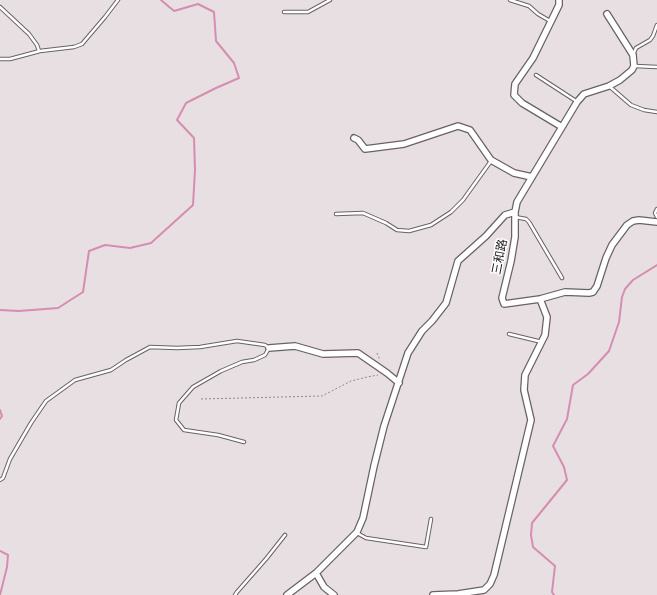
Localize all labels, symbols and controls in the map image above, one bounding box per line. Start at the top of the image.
street label: 三和路 [489,238,511,276]

